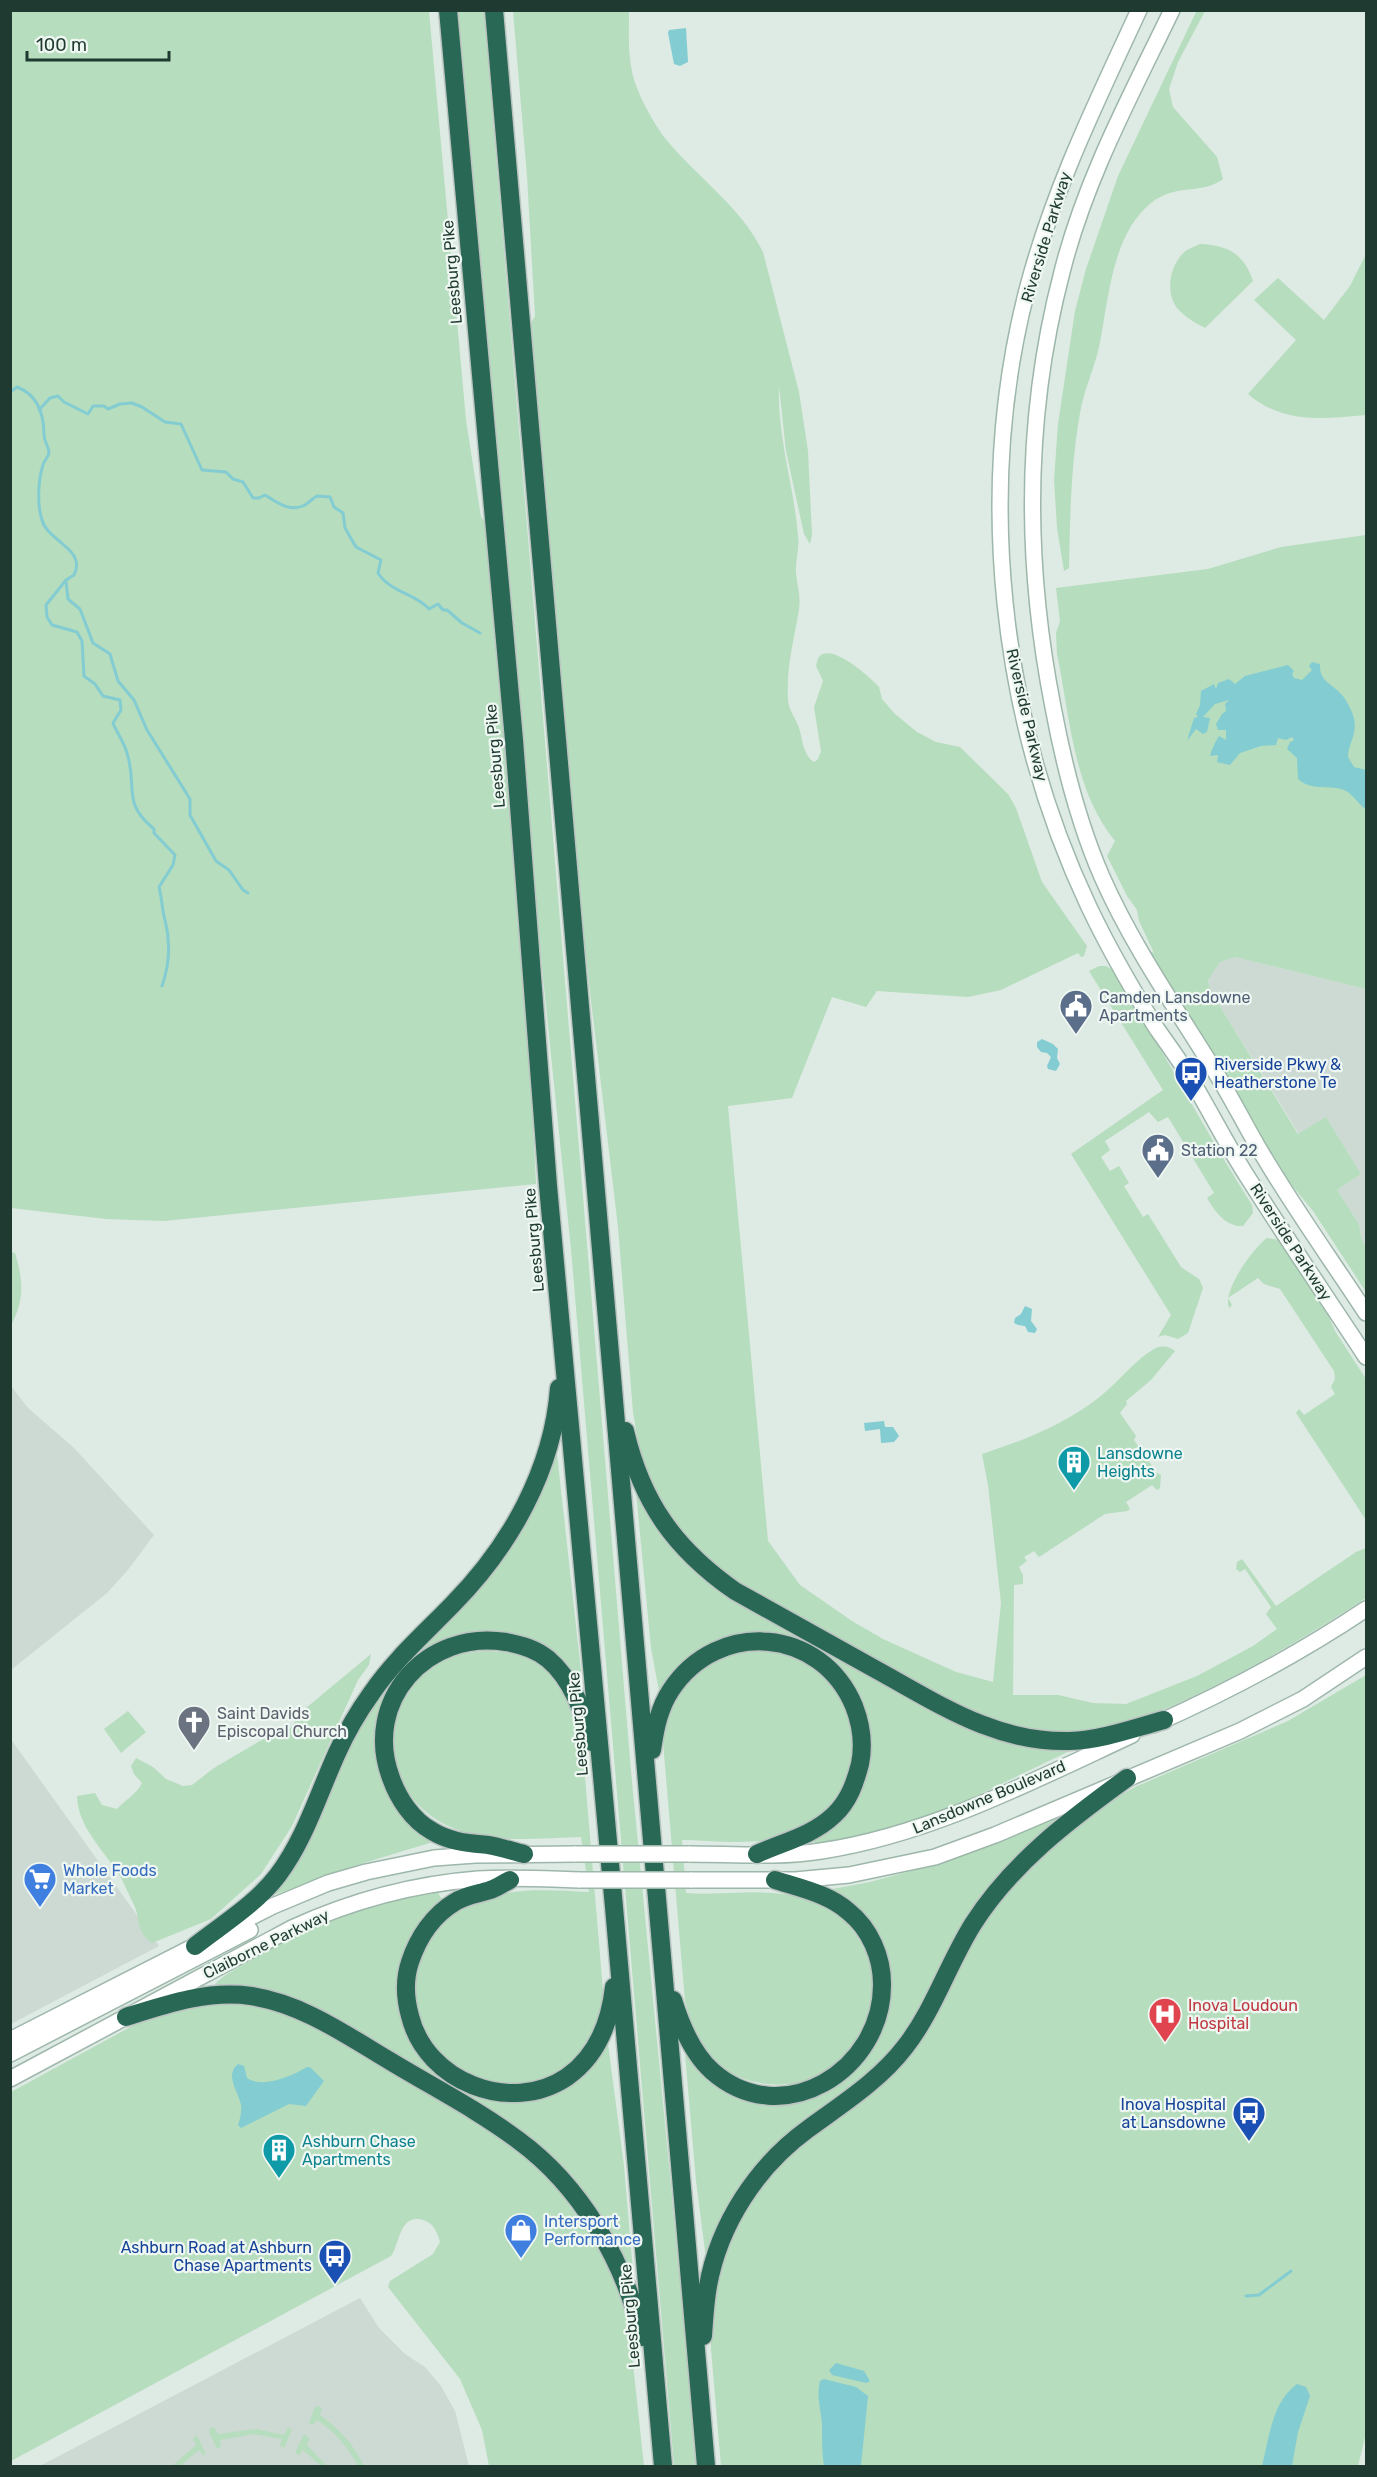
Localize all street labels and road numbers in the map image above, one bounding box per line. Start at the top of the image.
street label: Riverside Parkway [1017,169,1075,305]
street label: Leesburg Pike [438,219,466,325]
street label: Riverside Parkway [1002,647,1052,783]
street label: Leesburg Pike [481,703,509,809]
street label: Riverside Parkway [1246,1180,1336,1304]
street label: Leesburg Pike [520,1187,548,1293]
street label: Leesburg Pike [564,1671,592,1777]
street label: Lansdowne Boulevard [910,1756,1068,1838]
street label: Claiborne Parkway [200,1905,332,1983]
street label: Leesburg Pike [616,2263,644,2369]

